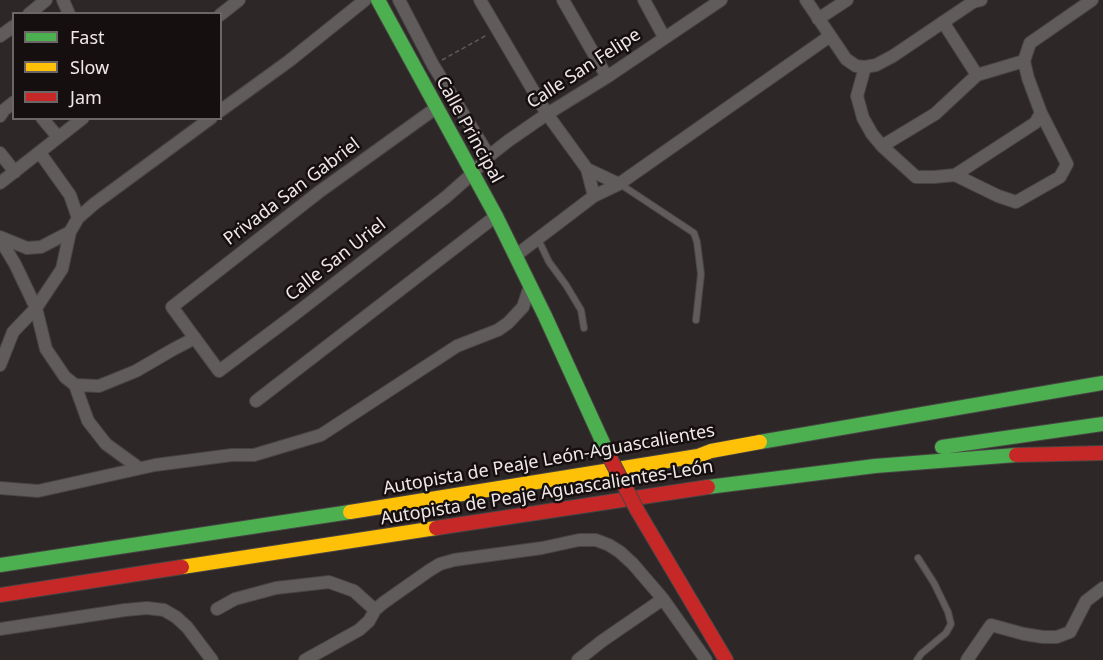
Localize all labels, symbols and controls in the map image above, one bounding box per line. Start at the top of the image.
legend [12,12,222,120]
street label: Calle San Felipe [523,24,645,114]
text: Fast [70,25,105,49]
text: Slow [70,55,109,79]
street label: Calle Principal [431,73,507,187]
text: Jam [70,85,102,109]
street label: Privada San Gabriel [220,134,364,250]
street label: Calle San Uriel [282,214,390,306]
street label: Autopista de Peaje León-Aguascalientes [381,420,717,500]
street label: Autopista de Peaje Aguascalientes-León [379,456,715,530]

